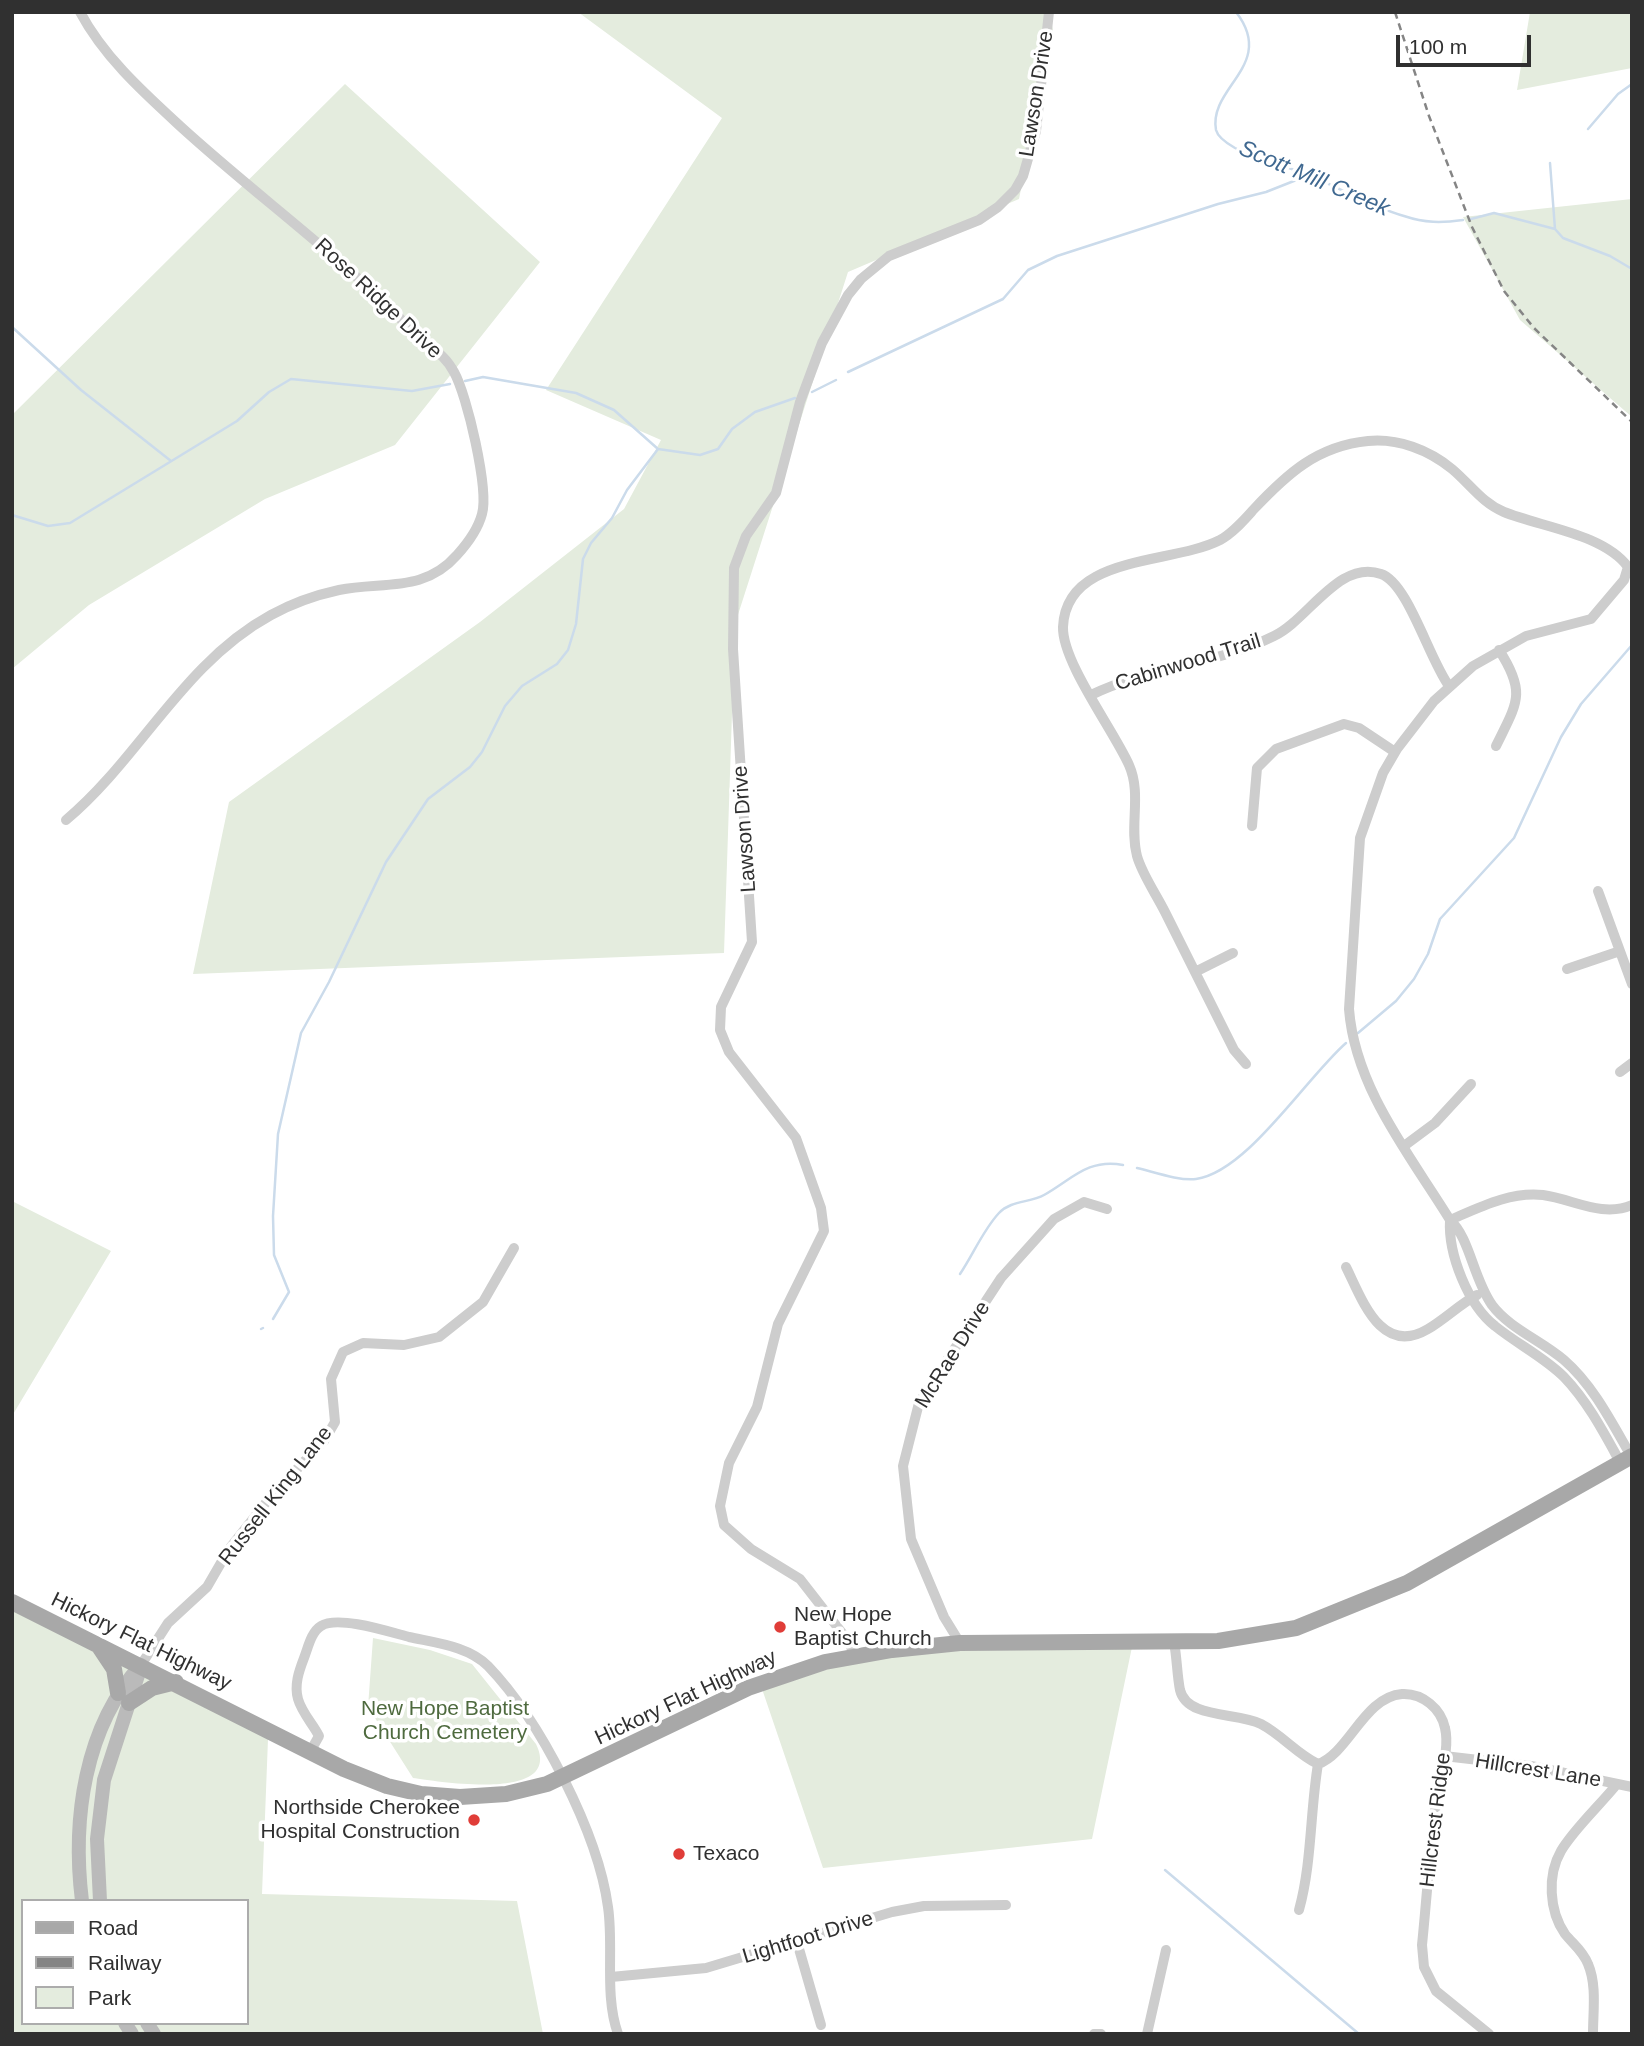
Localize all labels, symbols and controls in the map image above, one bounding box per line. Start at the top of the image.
scale bar [1399,21,1534,65]
street label: Lawson Drive [1015,29,1059,159]
text: 100 m [1409,35,1467,58]
water label: Scott Mill Creek [1234,135,1394,223]
street label: Rose Ridge Drive [309,234,447,364]
street label: Cabinwood Trail [1112,629,1264,697]
street label: Lawson Drive [728,765,762,893]
street label: McRae Drive [910,1297,996,1413]
street label: Russell King Lane [214,1422,338,1570]
street label: Hickory Flat Highway [47,1587,235,1697]
place label: New Hope Baptist Church [794,1602,932,1652]
marker: New Hope Baptist Church [772,1619,788,1635]
street label: Hickory Flat Highway [591,1645,781,1751]
park label: New Hope Baptist Church Cemetery [361,1696,529,1746]
street label: Hillcrest Lane [1473,1749,1603,1793]
street label: Hillcrest Ridge [1415,1751,1457,1889]
place label: Northside Cherokee Hospital Construction [260,1795,460,1845]
marker: Northside Cherokee Hospital Construction [466,1812,482,1828]
place label: Texaco [693,1841,760,1867]
marker: Texaco [671,1846,687,1862]
legend [21,1899,248,2025]
street label: Lightfoot Drive [740,1906,876,1970]
text: Road [88,1916,138,1939]
text: Railway [88,1951,162,1974]
text: Park [88,1986,131,2009]

